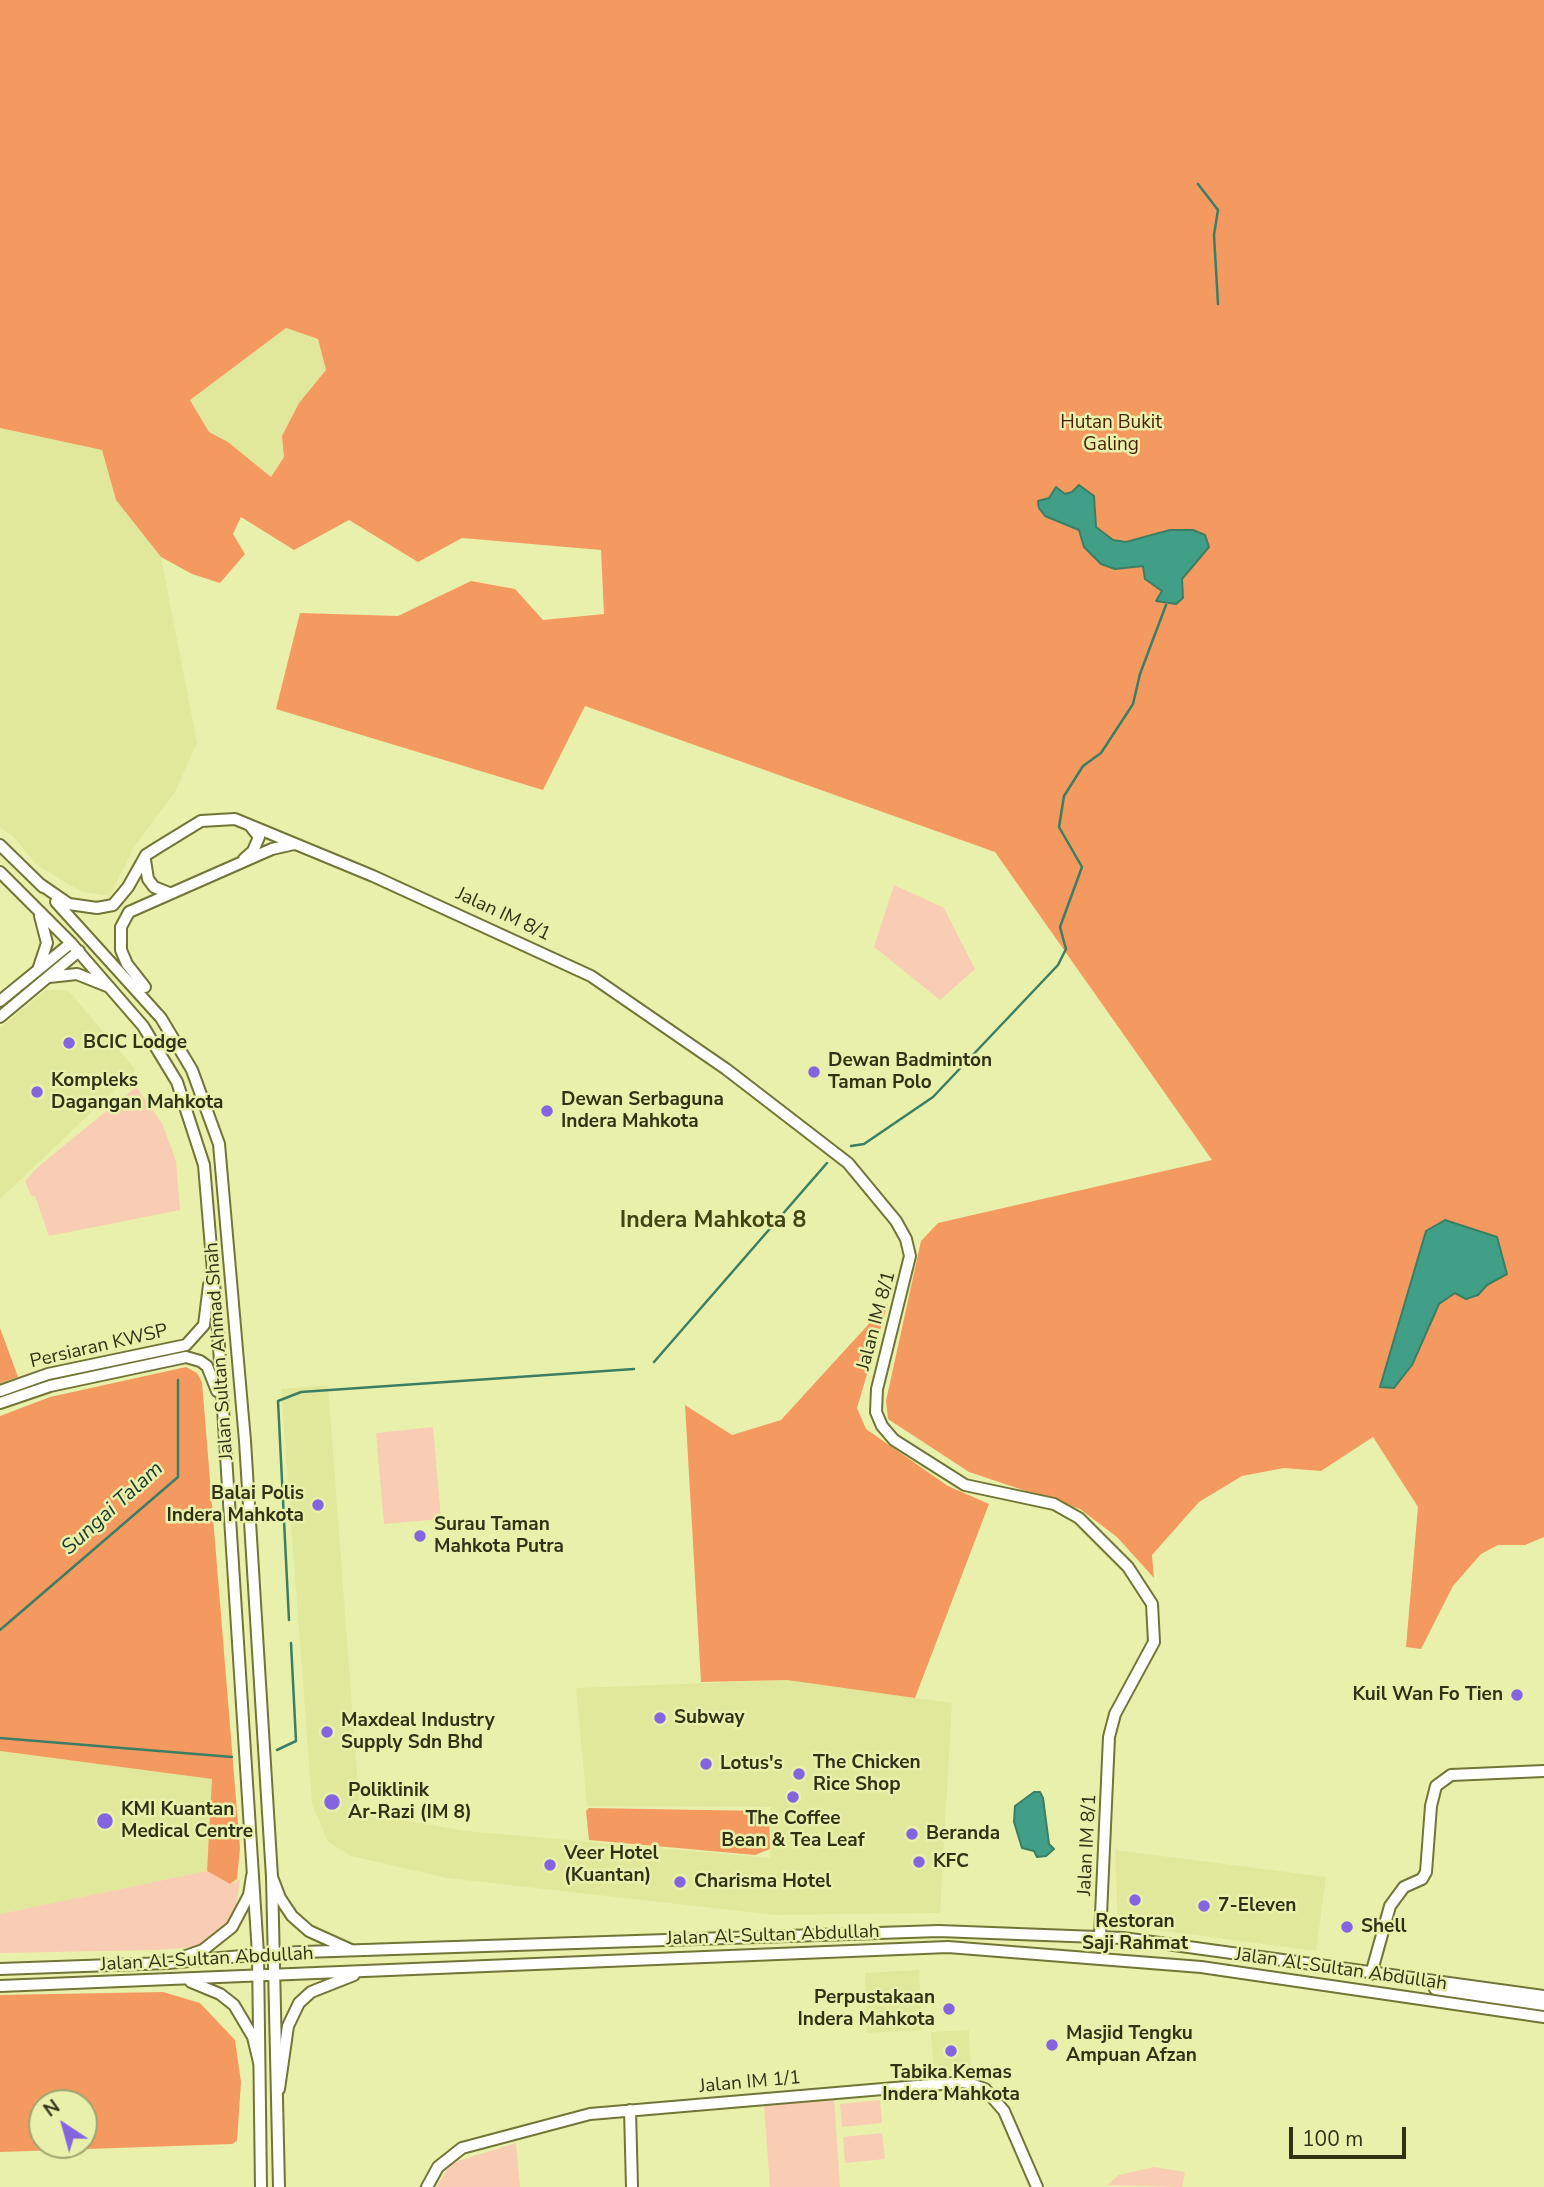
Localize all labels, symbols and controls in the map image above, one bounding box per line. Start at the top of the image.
park label: Hutan Bukit Galing [1060,412,1162,456]
street label: Jalan IM 8/1 [452,883,554,947]
place label: BCIC Lodge [83,1032,187,1054]
marker: BCIC Lodge [61,1035,77,1051]
place label: Dewan Badminton Taman Polo [828,1050,992,1094]
marker: Dewan Badminton Taman Polo [806,1064,822,1080]
place label: Kompleks Dagangan Mahkota [51,1070,224,1114]
marker: Kompleks Dagangan Mahkota [29,1084,45,1100]
place label: Dewan Serbaguna Indera Mahkota [561,1089,724,1133]
marker: Dewan Serbaguna Indera Mahkota [539,1103,555,1119]
district label: Indera Mahkota 8 [620,1207,806,1235]
street label: Jalan Sultan Ahmad Shah [201,1241,239,1461]
street label: Jalan IM 8/1 [853,1269,901,1373]
street label: Persiaran KWSP [28,1320,170,1374]
water label: Sungai Talam [57,1457,169,1561]
place label: Balai Polis Indera Mahkota [166,1483,304,1527]
marker: Balai Polis Indera Mahkota [310,1497,326,1513]
place label: Surau Taman Mahkota Putra [434,1514,564,1558]
marker: Surau Taman Mahkota Putra [412,1528,428,1544]
place label: Kuil Wan Fo Tien [1352,1684,1503,1706]
marker: Kuil Wan Fo Tien [1509,1687,1525,1703]
place label: Subway [674,1707,745,1729]
place label: Maxdeal Industry Supply Sdn Bhd [341,1710,495,1754]
marker: Subway [652,1710,668,1726]
marker: Maxdeal Industry Supply Sdn Bhd [319,1724,335,1740]
place label: The Chicken Rice Shop [813,1752,921,1796]
place label: Lotus's [720,1753,783,1775]
marker: Lotus's [698,1756,714,1772]
marker: The Chicken Rice Shop [791,1766,807,1782]
place label: Poliklinik Ar-Razi (IM 8) [348,1780,472,1824]
marker: The Coffee Bean & Tea Leaf [785,1789,801,1805]
marker: Poliklinik Ar-Razi (IM 8) [322,1792,342,1812]
street label: Jalan IM 8/1 [1074,1794,1102,1896]
place label: KMI Kuantan Medical Centre [121,1799,253,1843]
place label: The Coffee Bean & Tea Leaf [721,1808,865,1852]
marker: KMI Kuantan Medical Centre [95,1811,115,1831]
place label: Beranda [926,1823,1000,1845]
marker: Beranda [904,1826,920,1842]
place label: Veer Hotel (Kuantan) [564,1843,659,1887]
place label: KFC [933,1851,969,1873]
marker: KFC [911,1854,927,1870]
marker: Veer Hotel (Kuantan) [542,1857,558,1873]
place label: Charisma Hotel [694,1871,831,1893]
marker: Charisma Hotel [672,1874,688,1890]
marker: Restoran Saji Rahmat [1127,1892,1143,1908]
place label: 7-Eleven [1218,1895,1296,1917]
marker: 7-Eleven [1196,1898,1212,1914]
place label: Restoran Saji Rahmat [1082,1911,1188,1955]
place label: Shell [1361,1916,1407,1938]
marker: Shell [1339,1919,1355,1935]
street label: Jalan Al-Sultan Abdullah [666,1921,880,1951]
street label: Jalan Al-Sultan Abdullah [100,1943,314,1977]
street label: Jalan Al-Sultan Abdullah [1234,1944,1448,1996]
place label: Perpustakaan Indera Mahkota [797,1987,935,2031]
marker: Perpustakaan Indera Mahkota [941,2001,957,2017]
place label: Masjid Tengku Ampuan Afzan [1066,2023,1197,2067]
marker: Masjid Tengku Ampuan Afzan [1044,2037,1060,2053]
marker: Tabika Kemas Indera Mahkota [943,2043,959,2059]
place label: Tabika Kemas Indera Mahkota [882,2062,1020,2106]
street label: Jalan IM 1/1 [698,2067,802,2099]
north arrow [28,2089,98,2159]
text: N [38,2094,65,2123]
scale bar [1292,2114,1409,2158]
text: 100 m [1302,2125,1363,2153]

